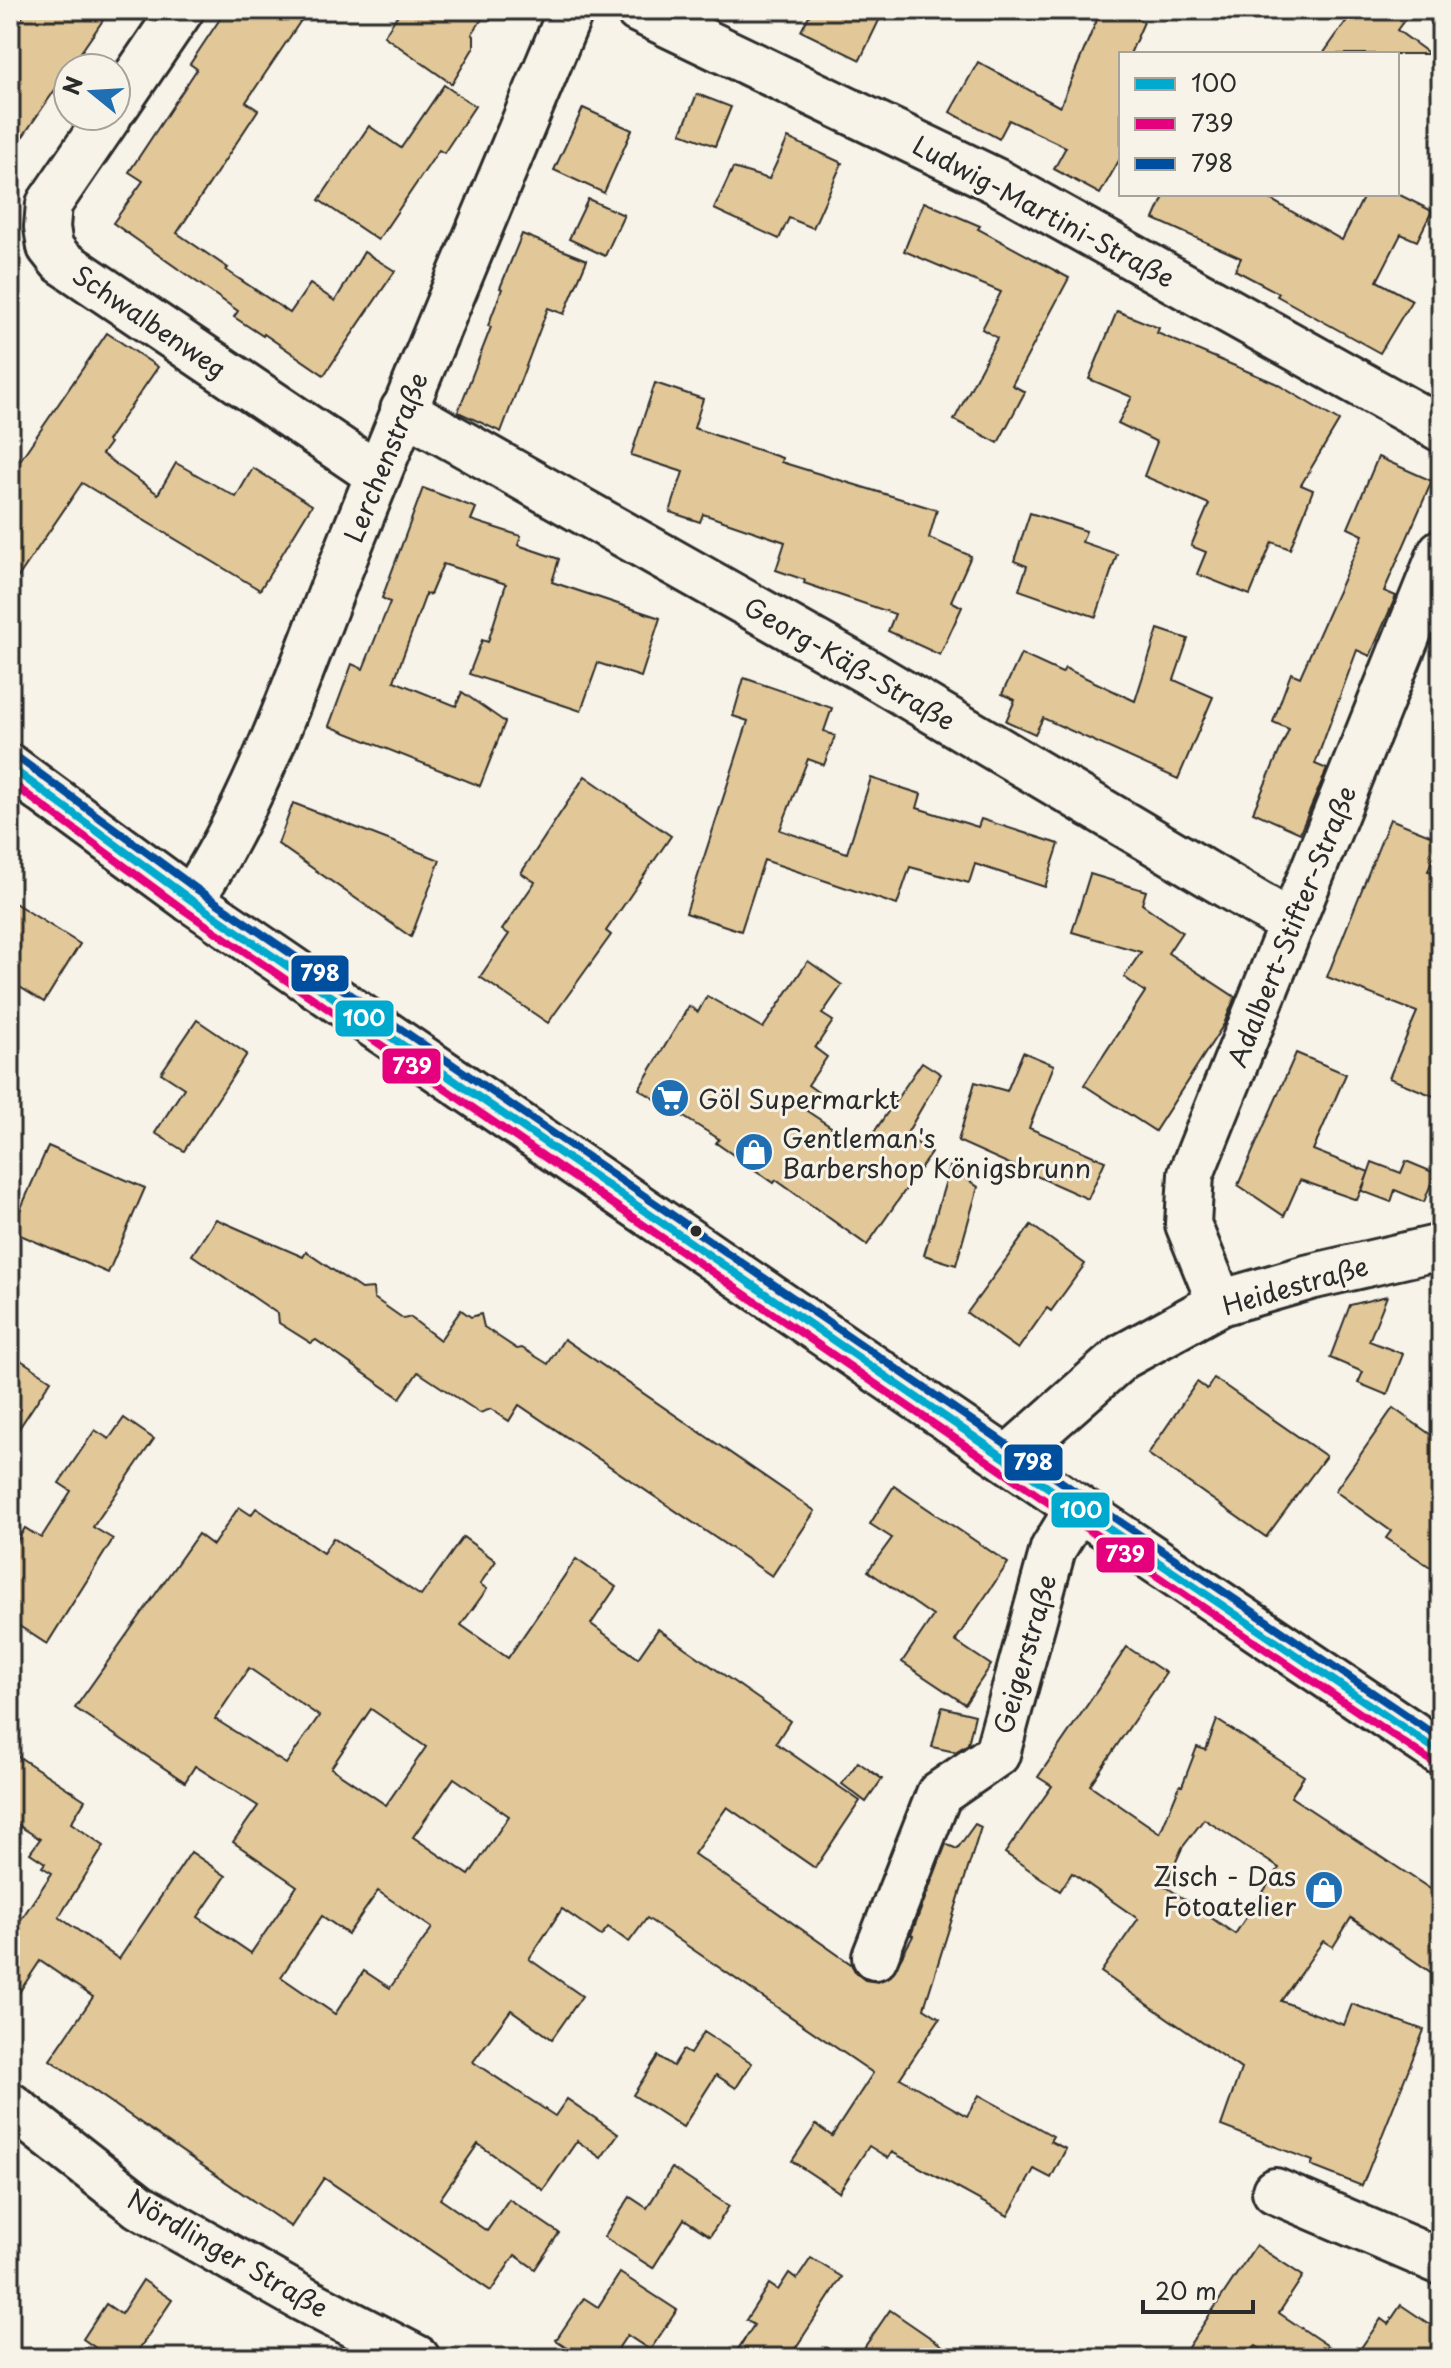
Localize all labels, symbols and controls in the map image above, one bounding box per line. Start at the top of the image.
north arrow [52,52,132,132]
legend [1119,52,1399,196]
text: 100 [1191,64,1237,100]
text: N [53,72,90,99]
text: 739 [1191,104,1233,140]
street label: Ludwig-Martini-Straße [906,125,1182,297]
text: 798 [1191,144,1233,180]
street label: Schwalbenweg [65,255,235,387]
street label: Lerchenstraße [333,366,437,548]
street label: Georg-Käß-Straße [737,587,963,739]
street label: Adalbert-Stifter-Straße [1217,779,1365,1073]
line badge: 798 [290,954,350,993]
text: 798 [300,955,340,988]
line badge: 100 [334,999,395,1038]
text: 100 [343,1000,385,1033]
line badge: 739 [381,1047,442,1085]
text: 739 [392,1048,432,1081]
supermarket icon: Göl Supermarkt [649,1077,691,1119]
place label: Göl Supermarkt [698,1079,899,1118]
place label: Gentleman's Barbershop Königsbrunn [782,1118,1091,1187]
shop icon: Gentleman's Barbershop Königsbrunn [733,1131,775,1173]
unlabelled marker [688,1223,704,1239]
street label: Heidestraße [1217,1246,1373,1324]
line badge: 798 [1003,1443,1064,1482]
text: 798 [1013,1444,1053,1477]
line badge: 100 [1050,1491,1111,1529]
text: 100 [1060,1492,1102,1525]
line badge: 739 [1095,1536,1156,1574]
text: 739 [1105,1536,1145,1569]
street label: Geigerstraße [983,1569,1065,1739]
place label: Zisch - Das Fotoatelier [1153,1856,1296,1925]
shop icon: Zisch - Das Fotoatelier [1303,1869,1345,1911]
street label: Nördlinger Straße [120,2179,336,2327]
scale bar [1143,2264,1253,2314]
text: 20 m [1155,2272,1217,2308]

